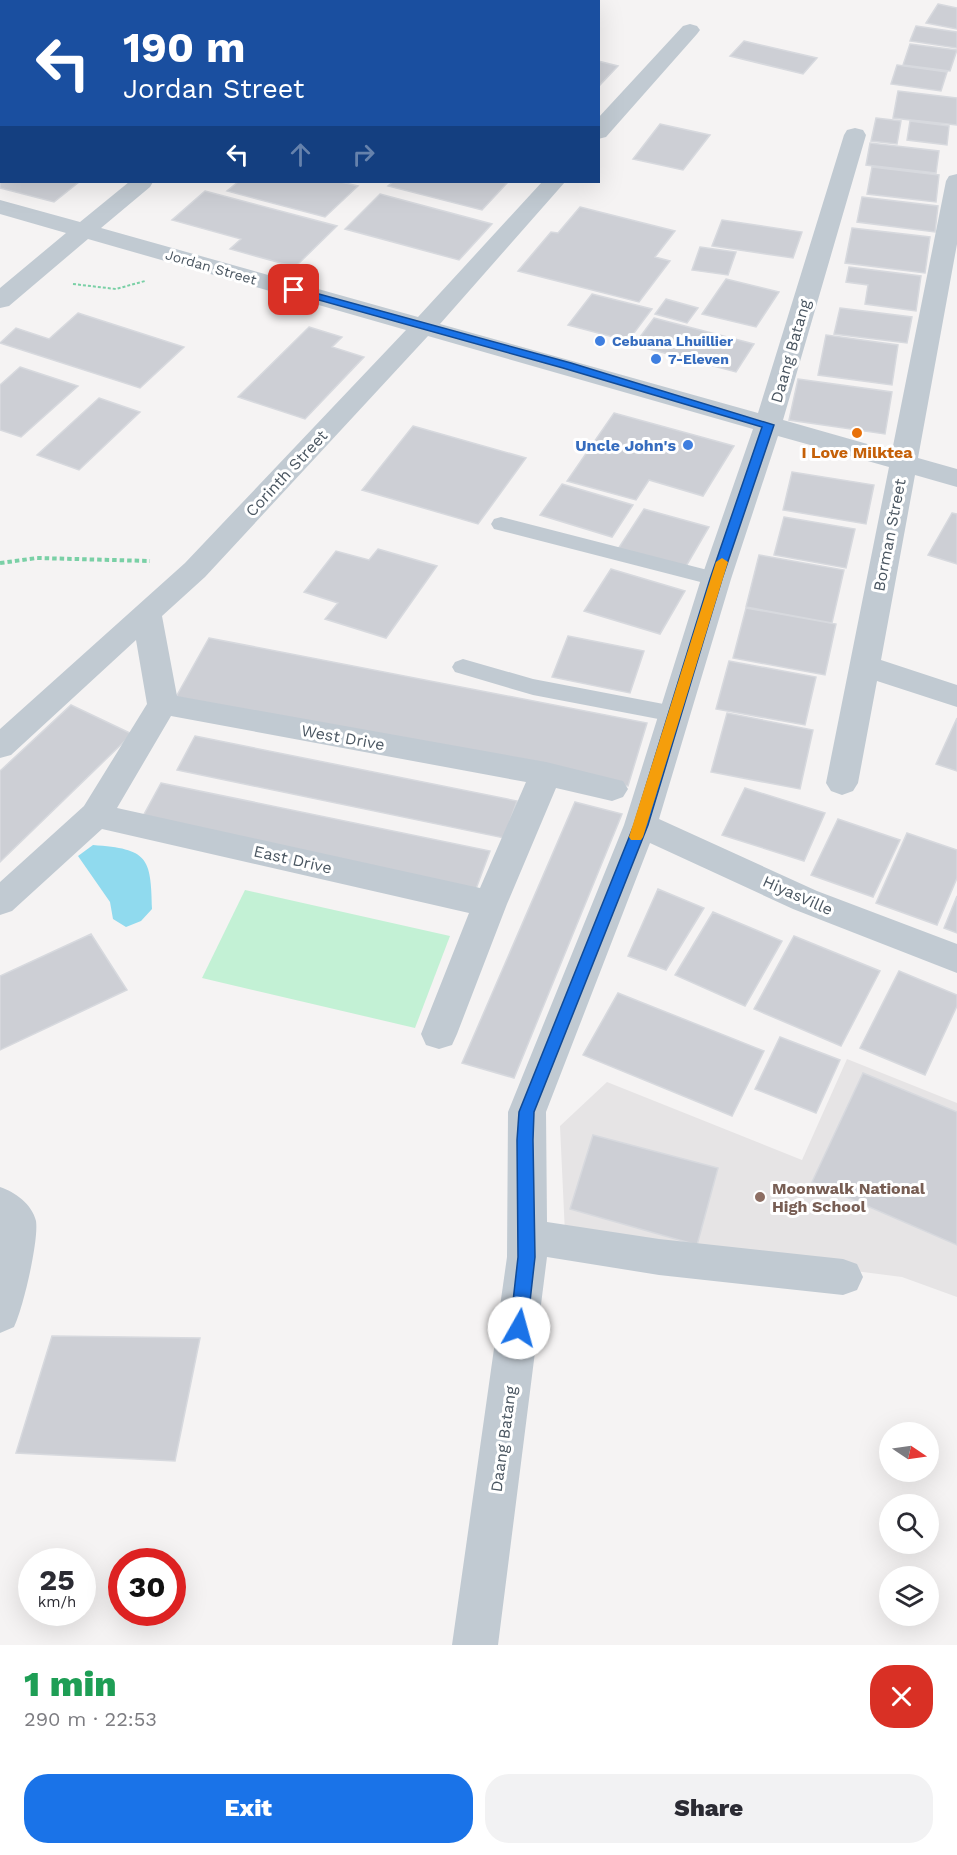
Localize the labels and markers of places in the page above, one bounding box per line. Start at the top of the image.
pin [268,264,319,315]
place label: Cebuana Lhuillier [612,333,733,349]
marker: Cebuana Lhuillier [593,334,607,348]
place label: 7-Eleven [668,351,729,367]
marker: 7-Eleven [649,352,663,366]
marker: I Love Milktea [850,426,864,440]
place label: Uncle John's [575,436,676,455]
marker: Uncle John's [681,438,695,452]
place label: I Love Milktea [801,443,913,462]
place label: Moonwalk National High School [772,1179,926,1216]
marker: Moonwalk National High School [753,1190,767,1204]

